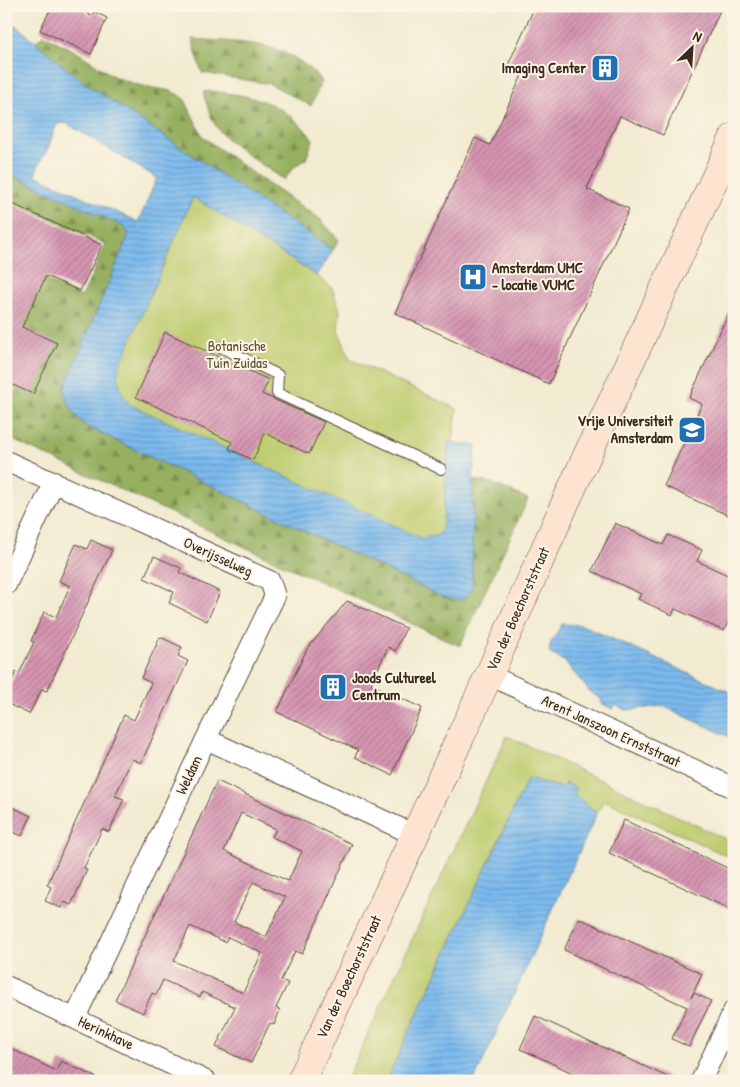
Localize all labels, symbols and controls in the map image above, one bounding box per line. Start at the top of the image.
north arrow [668,22,718,72]
text: N [690,26,706,46]
building icon: Imaging Center [590,53,620,83]
place label: Imaging Center [502,57,586,79]
place label: Amsterdam UMC - locatie VUMC [492,257,583,295]
hospital icon: Amsterdam UMC - locatie VUMC [458,262,488,292]
park label: Botanische Tuin Zuidas [206,335,268,373]
place label: Vrije Universiteit Amsterdam [578,410,674,448]
school or university icon: Vrije Universiteit Amsterdam [677,415,707,445]
street label: Overijsselweg [180,531,257,582]
street label: Van der Boechorststraat [481,543,555,674]
place label: Joods Cultureel Centrum [352,667,437,705]
building icon: Joods Cultureel Centrum [318,672,348,702]
street label: Arent Janszoon Ernststraat [538,689,685,772]
street label: Weldam [170,752,207,798]
street label: Van der Boechorststraat [311,911,387,1042]
street label: Herinkhave [75,1011,138,1055]

